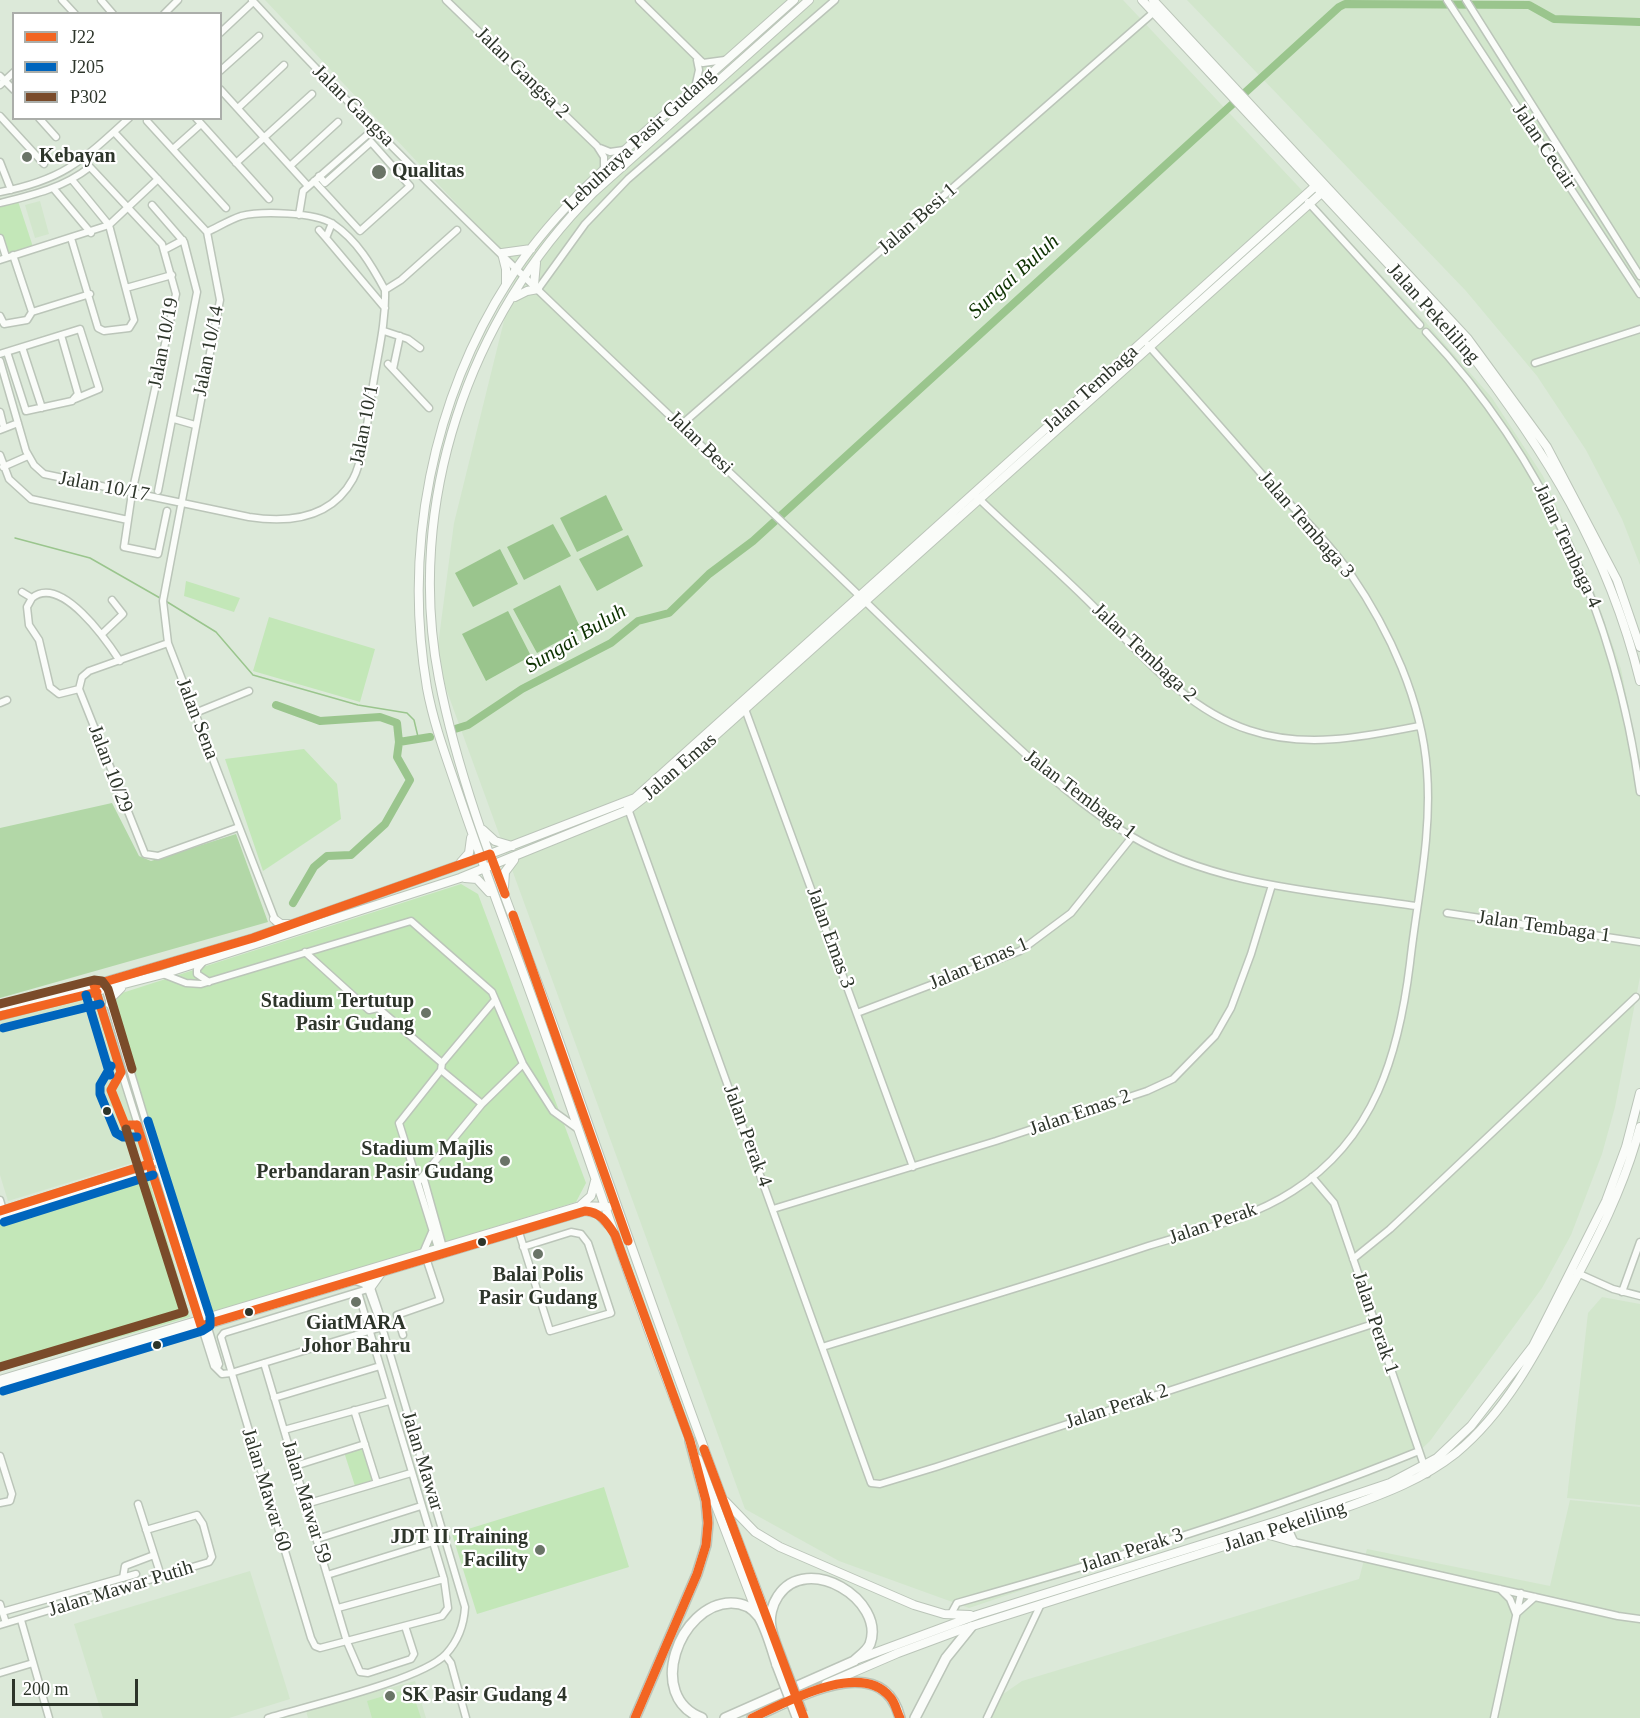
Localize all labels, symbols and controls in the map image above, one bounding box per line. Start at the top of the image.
legend [12,12,222,120]
street label: Jalan Gangsa 2 [470,22,574,124]
text: J22 [70,27,95,47]
text: J205 [70,57,104,77]
street label: Jalan Gangsa [307,60,399,152]
street label: Lebuhraya Pasir Gudang [559,63,721,217]
text: P302 [70,87,107,107]
street label: Jalan Cecair [1507,100,1581,194]
place label: Kebayan [39,145,116,169]
marker: Kebayan [20,150,34,164]
place label: Qualitas [392,160,464,184]
marker: Qualitas [370,163,388,181]
street label: Jalan Besi 1 [874,178,962,260]
water label: Sungai Buluh [963,230,1065,324]
street label: Jalan Pekeliling [1382,259,1484,369]
street label: Jalan 10/19 [143,296,185,390]
street label: Jalan 10/14 [188,304,230,398]
street label: Jalan Tembaga [1039,340,1143,438]
street label: Jalan 10/1 [345,383,385,467]
street label: Jalan Besi [662,406,738,480]
street label: Jalan 10/17 [57,466,151,508]
street label: Jalan Tembaga 3 [1253,467,1359,583]
street label: Jalan Tembaga 4 [1528,480,1606,612]
street label: Jalan Tembaga 2 [1087,598,1201,708]
water label: Sungai Buluh [521,599,631,679]
street label: Jalan Sena [171,675,223,763]
street label: Jalan 10/29 [82,722,138,816]
street label: Jalan Emas [638,728,722,806]
street label: Jalan Tembaga 1 [1019,745,1141,845]
street label: Jalan Emas 3 [801,884,859,992]
street label: Jalan Tembaga 1 [1476,906,1612,948]
street label: Jalan Emas 1 [926,932,1032,996]
place label: Stadium Tertutup Pasir Gudang [261,990,414,1037]
marker: Stadium Tertutup Pasir Gudang [419,1006,433,1020]
street label: Jalan Perak 4 [717,1082,777,1190]
street label: Jalan Emas 2 [1026,1084,1134,1142]
unlabelled marker [101,1105,113,1117]
place label: Stadium Majlis Perbandaran Pasir Gudang [256,1138,493,1185]
marker: Stadium Majlis Perbandaran Pasir Gudang [498,1154,512,1168]
street label: Jalan Perak [1166,1198,1260,1250]
unlabelled marker [476,1236,488,1248]
marker: Balai Polis Pasir Gudang [531,1247,545,1261]
place label: Balai Polis Pasir Gudang [479,1264,597,1311]
street label: Jalan Perak 1 [1346,1269,1404,1377]
marker: GiatMARA Johor Bahru [349,1295,363,1309]
unlabelled marker [243,1306,255,1318]
place label: GiatMARA Johor Bahru [301,1312,411,1359]
unlabelled marker [151,1339,163,1351]
street label: Jalan Perak 2 [1063,1379,1171,1435]
street label: Jalan Mawar [396,1408,448,1514]
street label: Jalan Mawar 60 [236,1425,296,1555]
street label: Jalan Mawar 59 [276,1437,336,1567]
street label: Jalan Pekeliling [1221,1496,1349,1558]
street label: Jalan Perak 3 [1078,1523,1186,1579]
place label: JDT II Training Facility [391,1526,528,1573]
marker: JDT II Training Facility [533,1543,547,1557]
street label: Jalan Mawar Putih [46,1556,196,1622]
scale bar [15,1667,141,1705]
text: 200 m [23,1679,69,1699]
place label: SK Pasir Gudang 4 [402,1684,567,1708]
marker: SK Pasir Gudang 4 [383,1689,397,1703]

